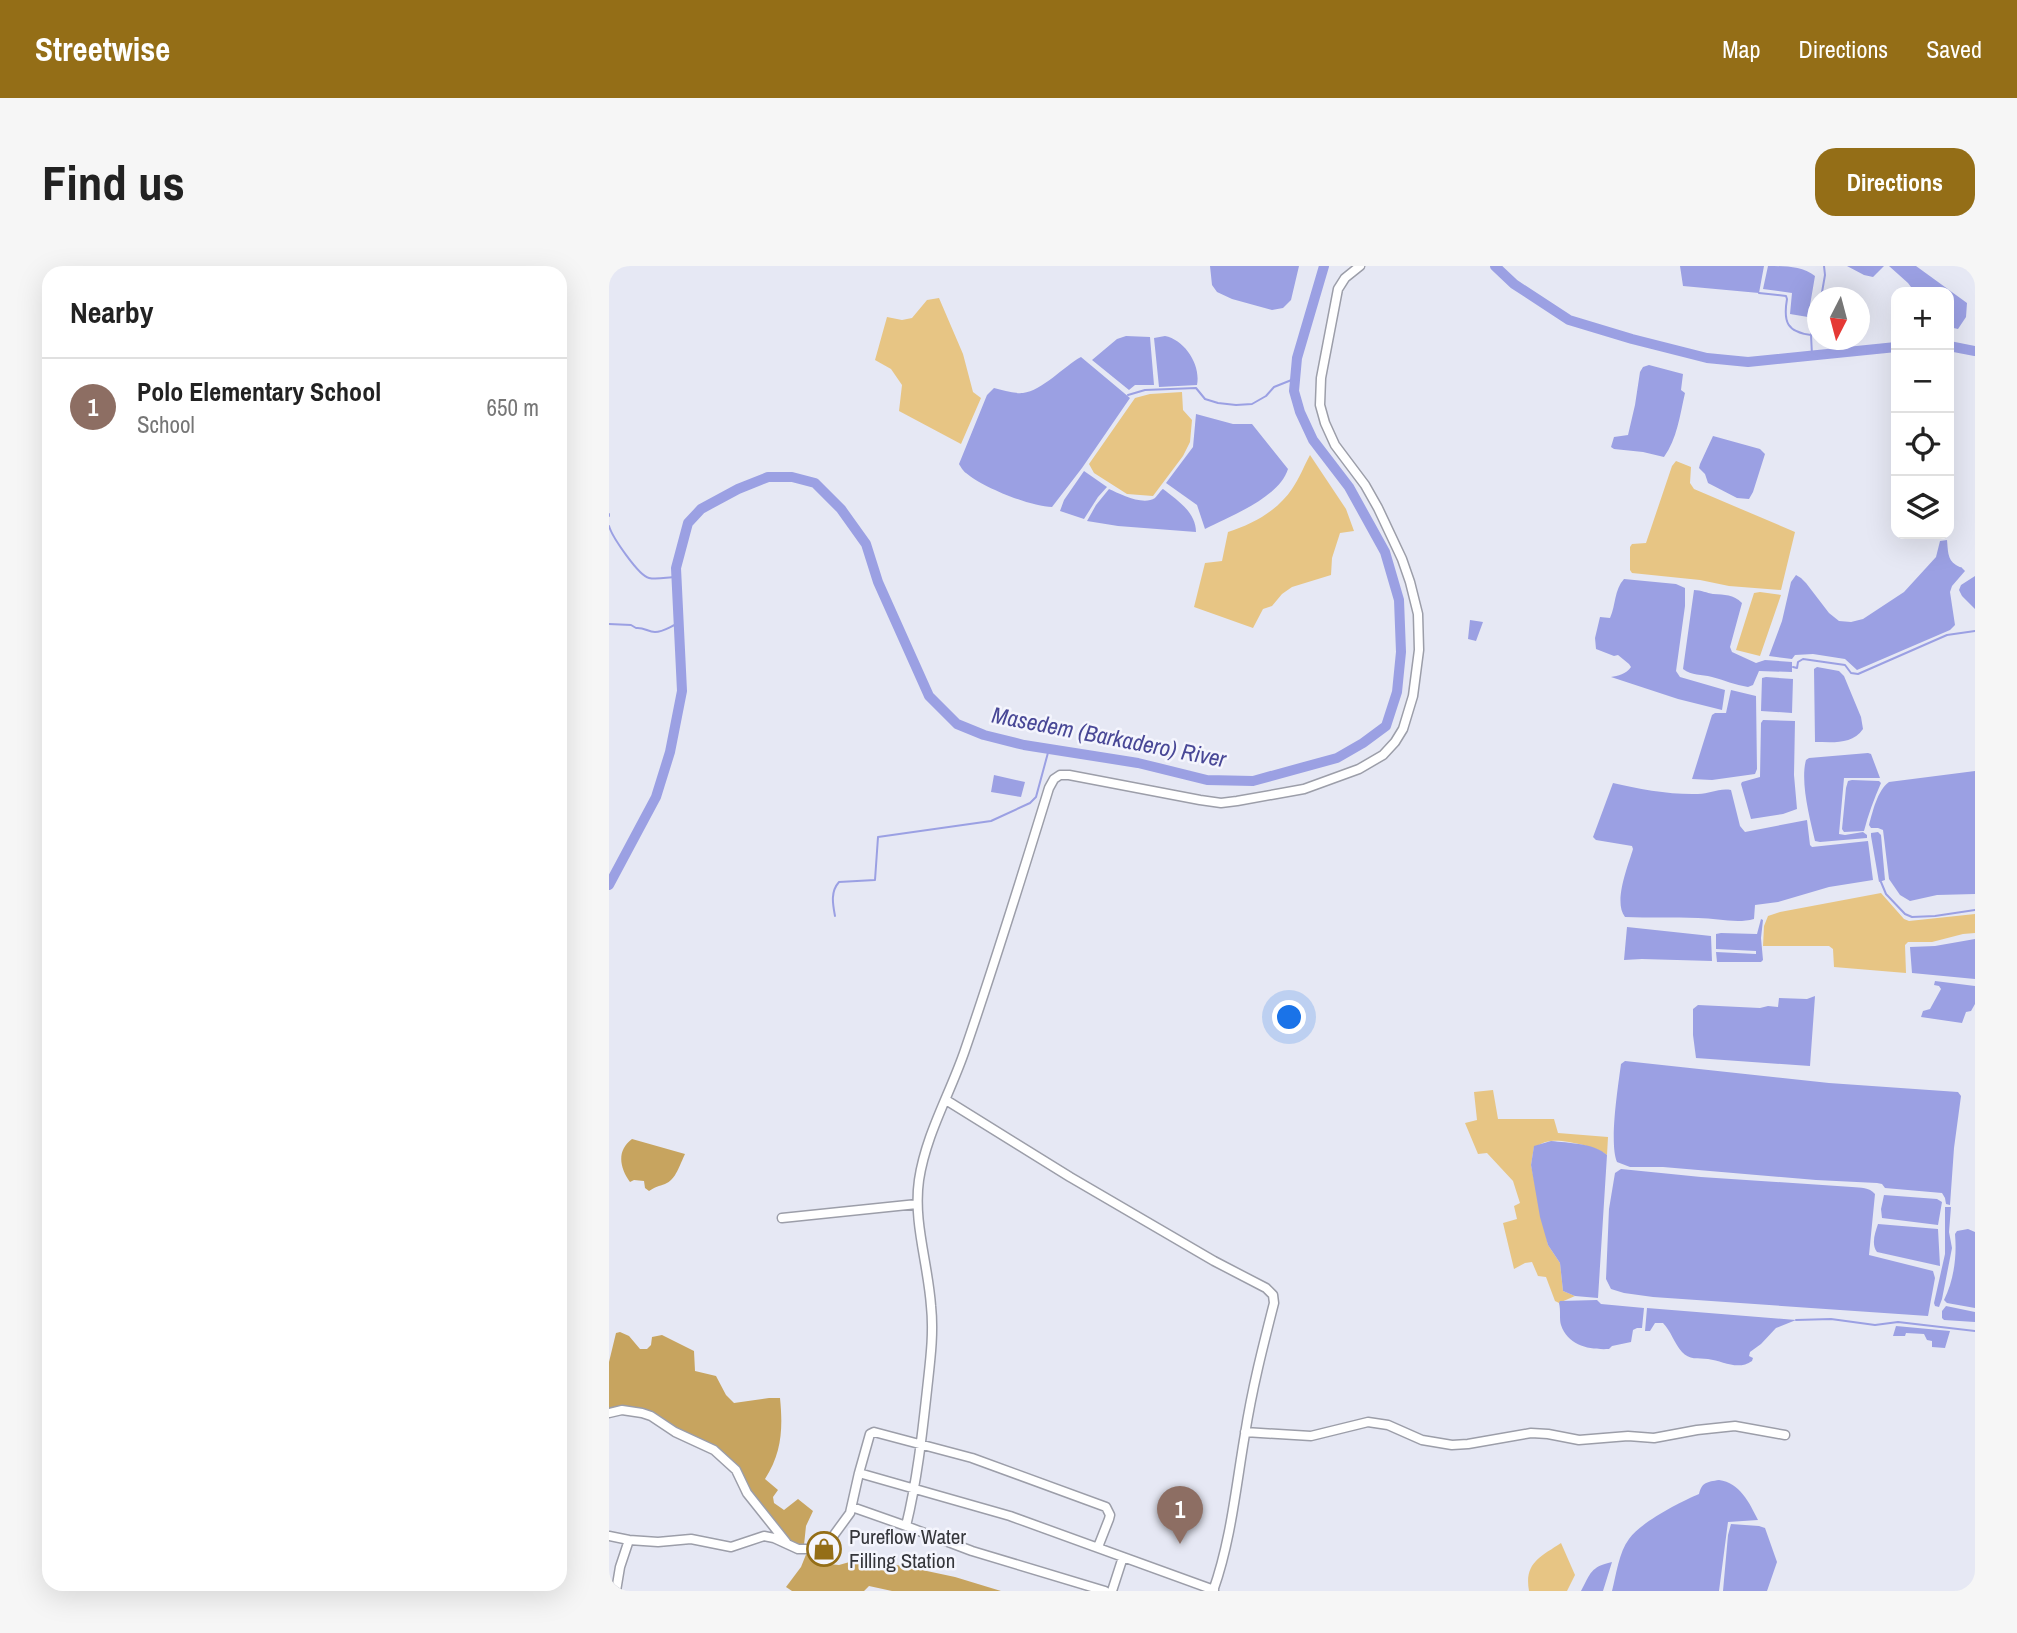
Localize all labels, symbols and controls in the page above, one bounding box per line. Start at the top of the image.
text: Streetwise [35,27,170,71]
text: Map [1722,33,1760,65]
text: Directions [1798,33,1888,65]
text: Saved [1926,33,1982,65]
button: Directions [1815,148,1975,216]
text: Find us [42,149,185,215]
north arrow [1807,287,1870,350]
map controls [1891,287,1954,539]
button: + [1891,287,1954,350]
text: Nearby [70,292,153,332]
button: − [1891,350,1954,413]
text: Polo Elementary School [137,374,381,409]
text: 1 [88,392,98,423]
text: 650 m [487,392,539,423]
text: School [137,409,195,440]
button: locate [1891,413,1954,476]
button: layers [1891,476,1954,539]
water label: Masedem (Barkadero) River [989,699,1230,775]
your location [1272,1000,1306,1034]
pin: 1 [1157,1486,1203,1544]
place label: Pureflow Water Filling Station [849,1522,966,1575]
shop icon: Pureflow Water Filling Station [805,1530,843,1568]

